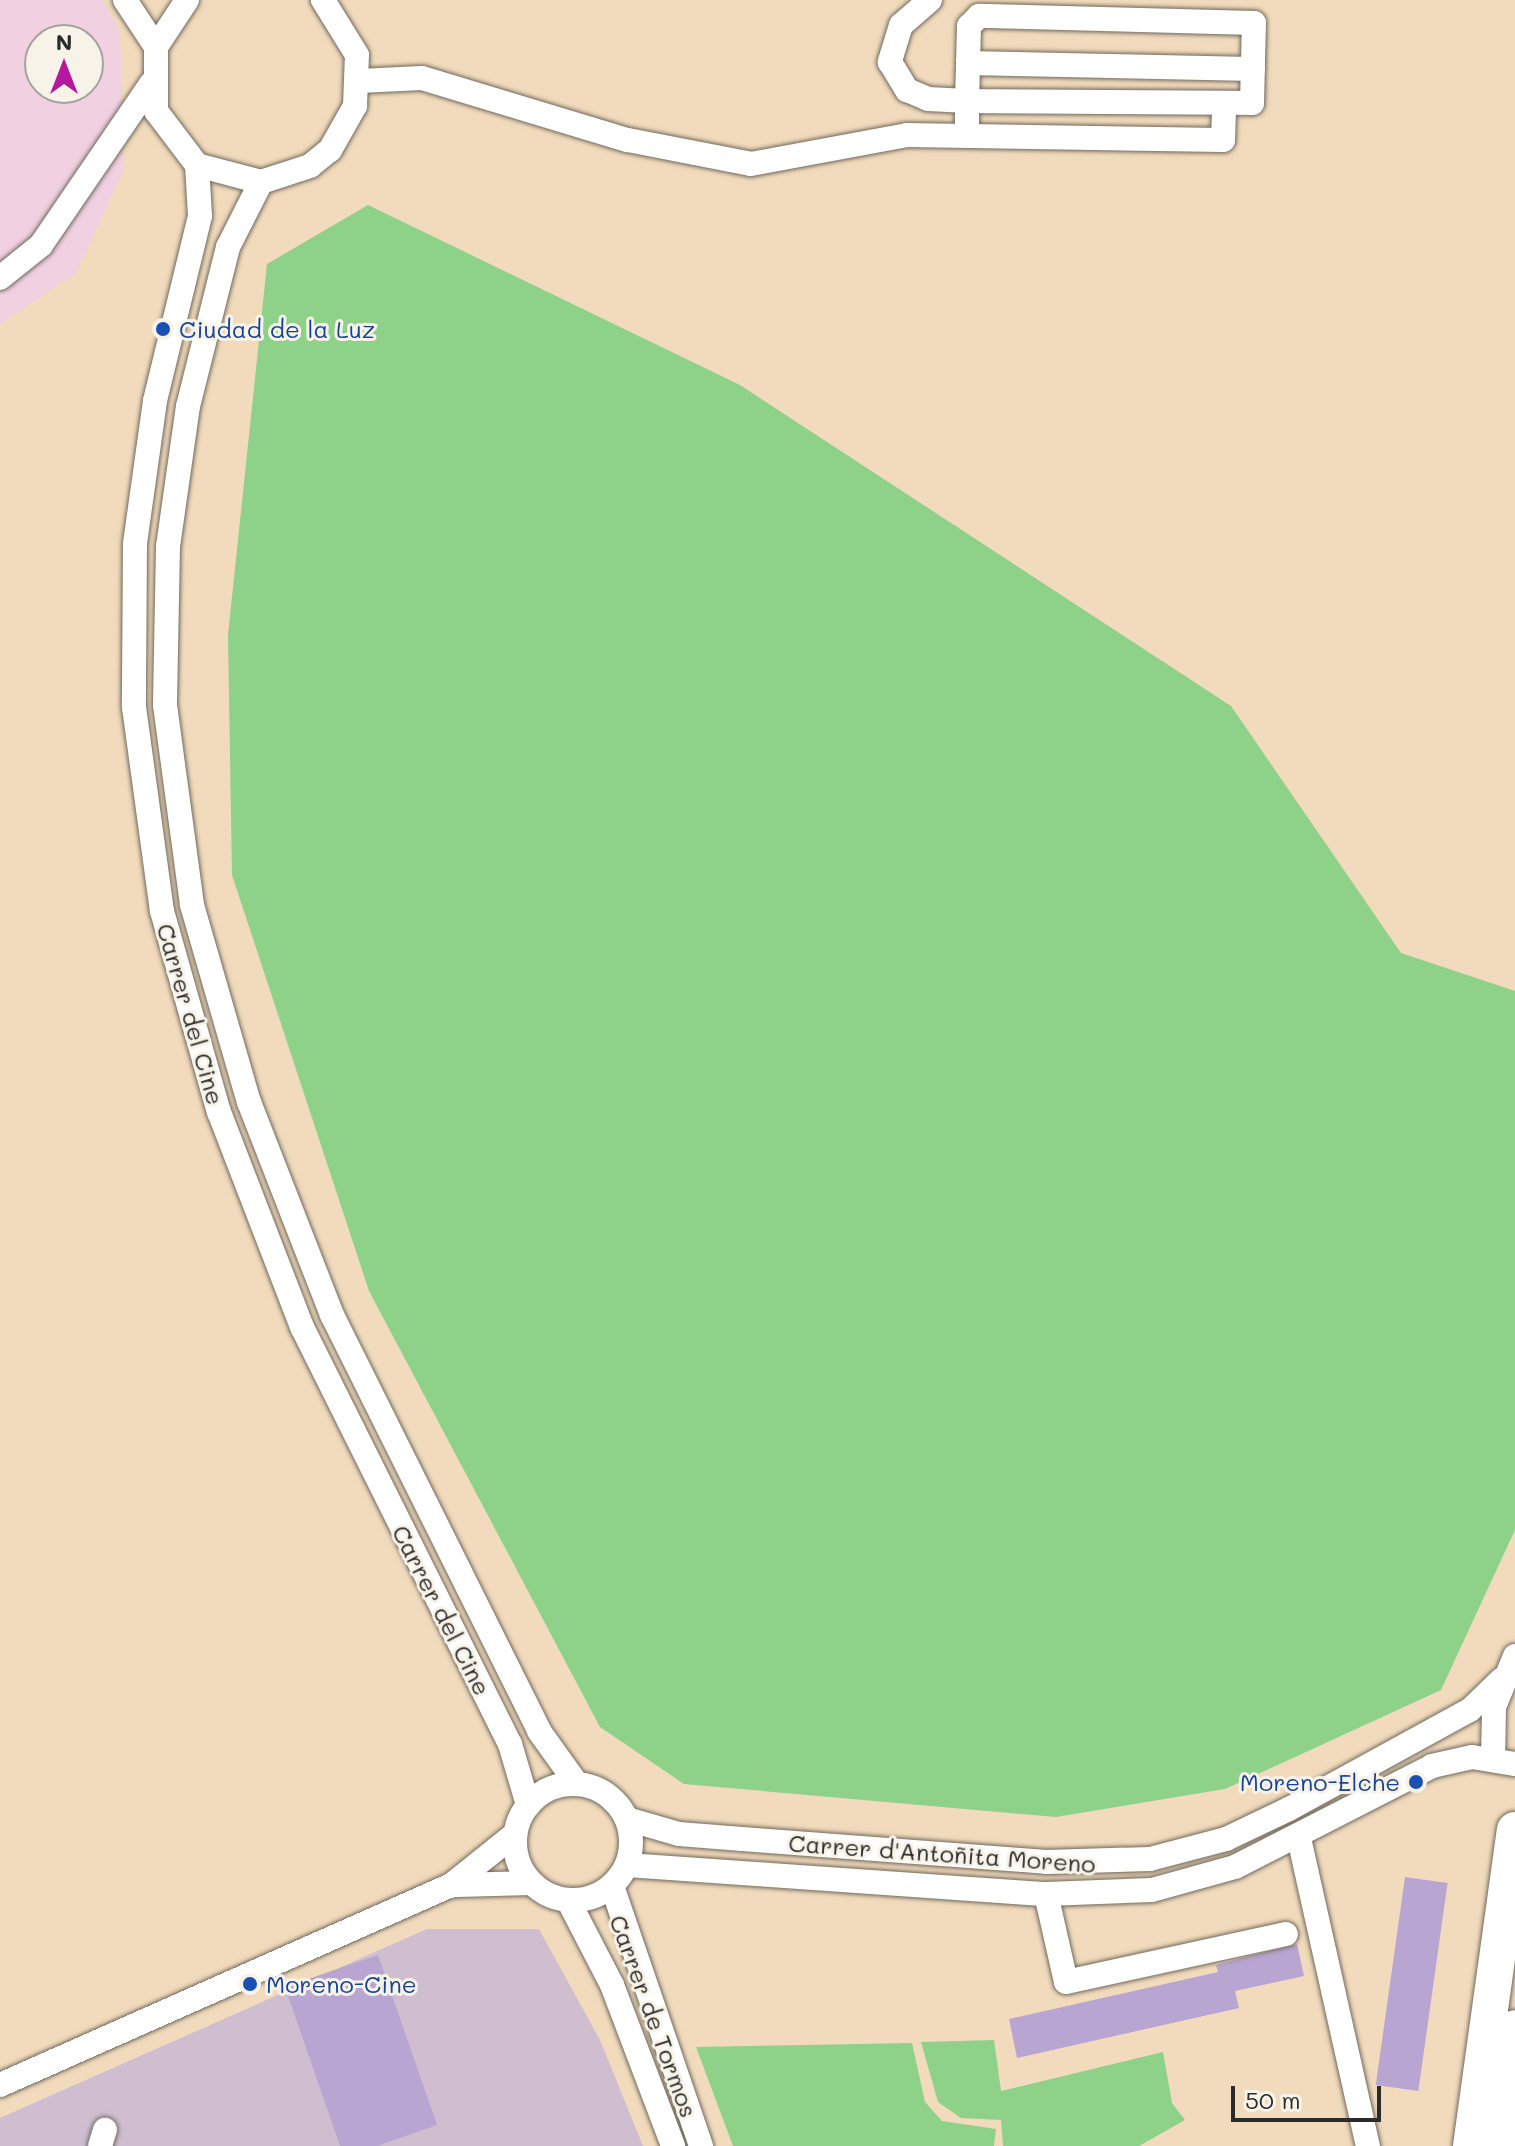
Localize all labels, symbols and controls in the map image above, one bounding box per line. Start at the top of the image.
north arrow [24,24,104,104]
text: N [56,27,72,56]
place label: Ciudad de la Luz [179,315,375,343]
marker: Ciudad de la Luz [154,320,172,338]
street label: Carrer del Cine [151,920,231,1108]
street label: Carrer del Cine [387,1520,497,1700]
place label: Moreno-Elche [1240,1768,1400,1796]
marker: Moreno-Elche [1407,1773,1425,1791]
street label: Carrer d'Antoñita Moreno [788,1828,1096,1878]
street label: Carrer de Tormos [604,1911,704,2121]
place label: Moreno-Cine [266,1970,417,1998]
marker: Moreno-Cine [241,1975,259,1993]
scale bar [1235,2070,1385,2120]
text: 50 m [1245,2084,1301,2115]

